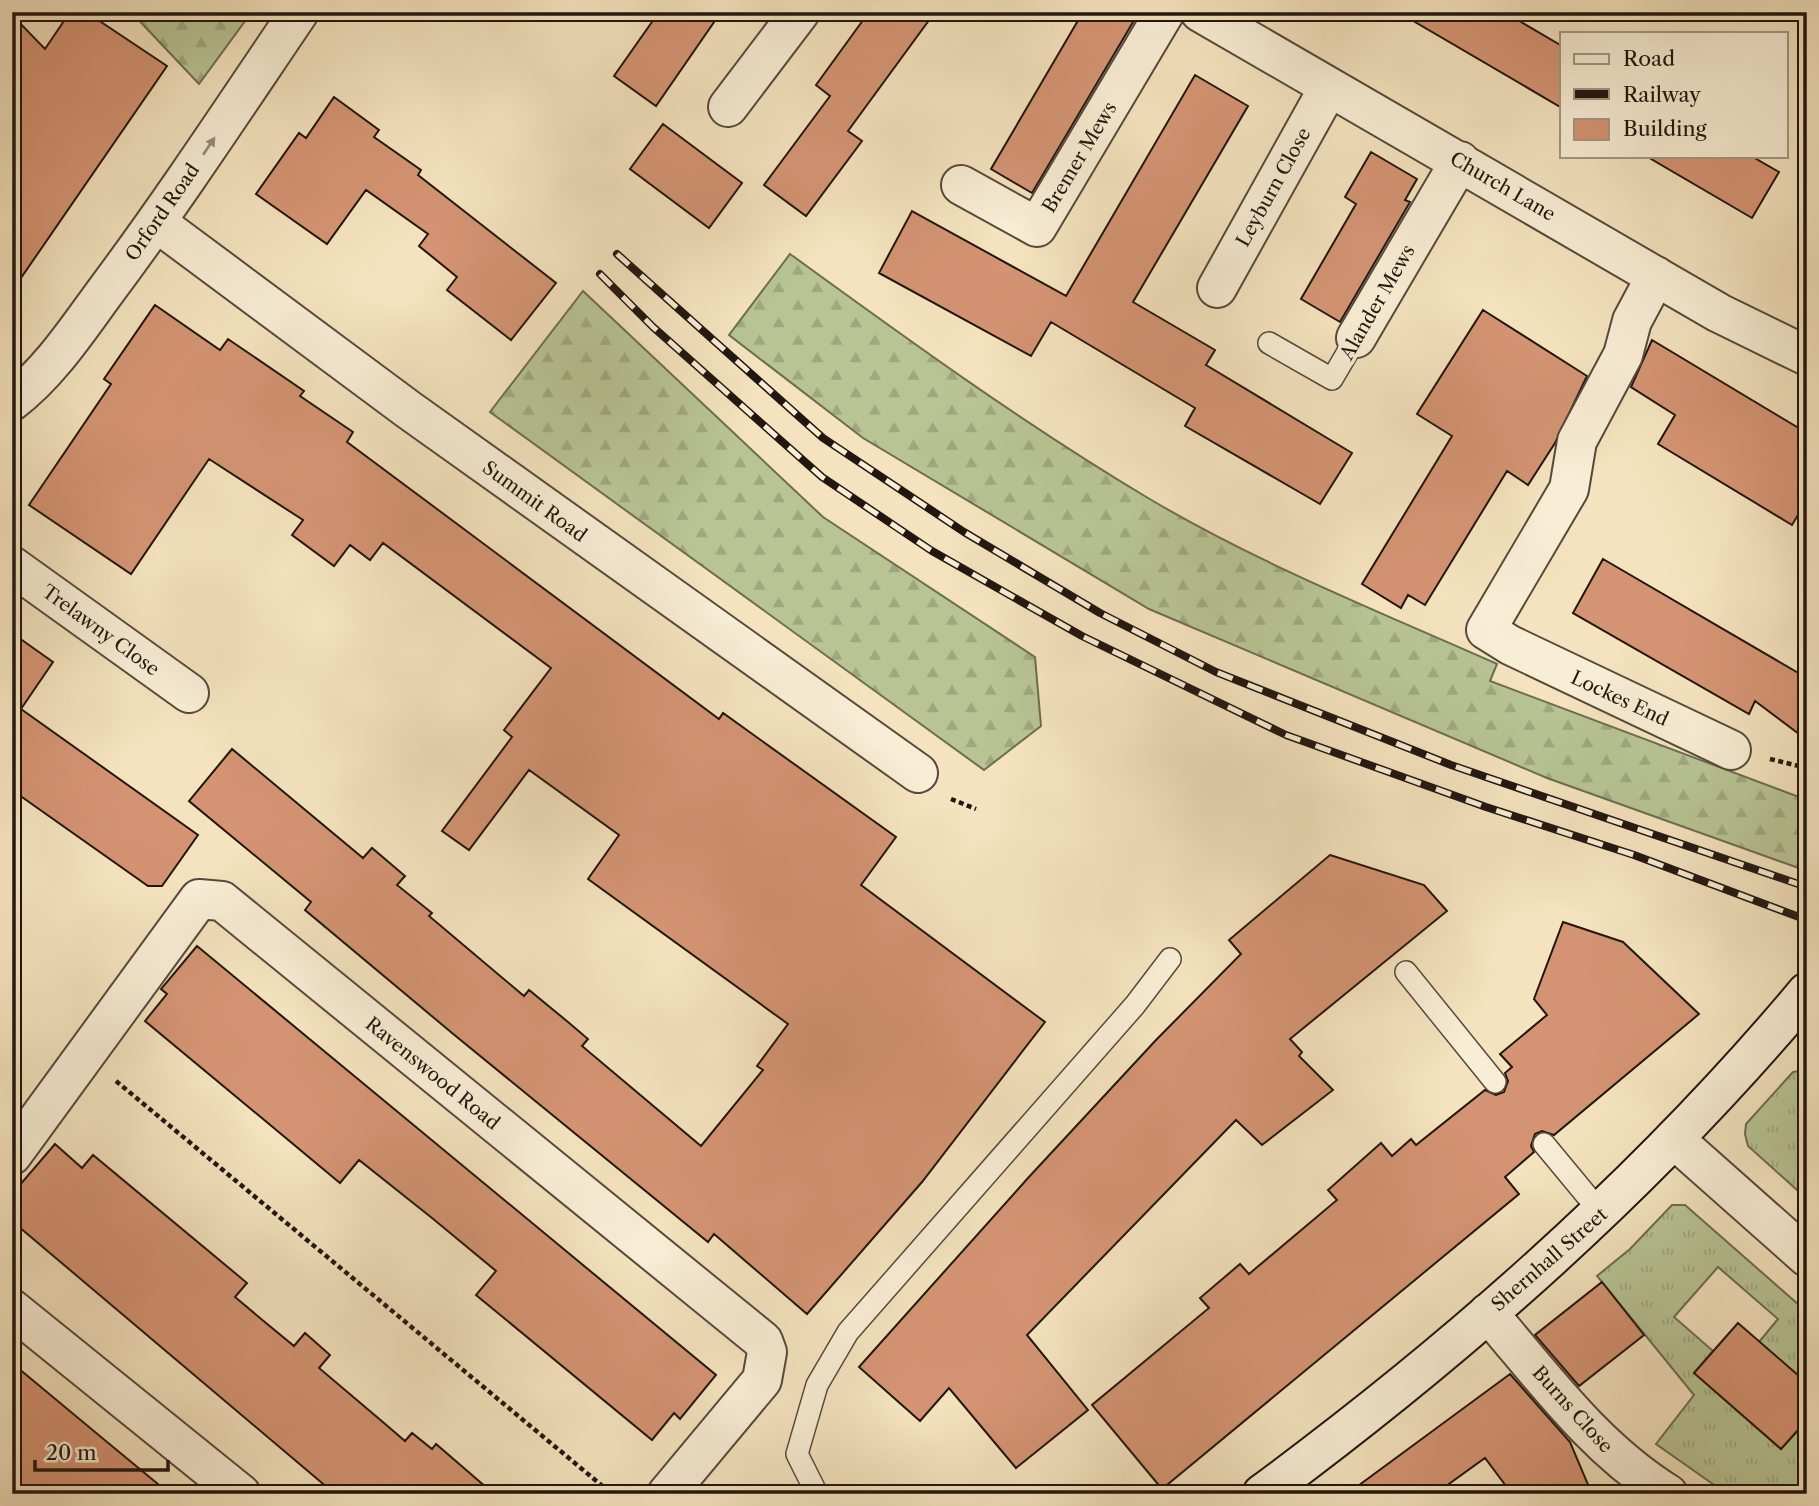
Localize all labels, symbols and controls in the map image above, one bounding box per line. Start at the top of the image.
legend [1560,32,1787,158]
text: Road [1623,46,1675,71]
text: Railway [1623,82,1701,107]
street label: Bremer Mews [1037,98,1122,217]
text: Building [1623,116,1708,141]
street label: Leyburn Close [1231,124,1316,251]
one-way arrow [202,136,215,155]
street label: Church Lane [1446,147,1560,226]
street label: Orford Road [120,159,205,265]
street label: Alander Mews [1335,241,1420,365]
street label: Summit Road [478,456,592,547]
street label: Trelawny Close [37,580,164,681]
street label: Lockes End [1567,666,1673,731]
street label: Ravenswood Road [361,1012,505,1135]
street label: Shernhall Street [1487,1203,1612,1316]
street label: Burns Close [1528,1361,1618,1458]
scale bar [35,1429,168,1473]
text: 20 m [46,1440,97,1465]

